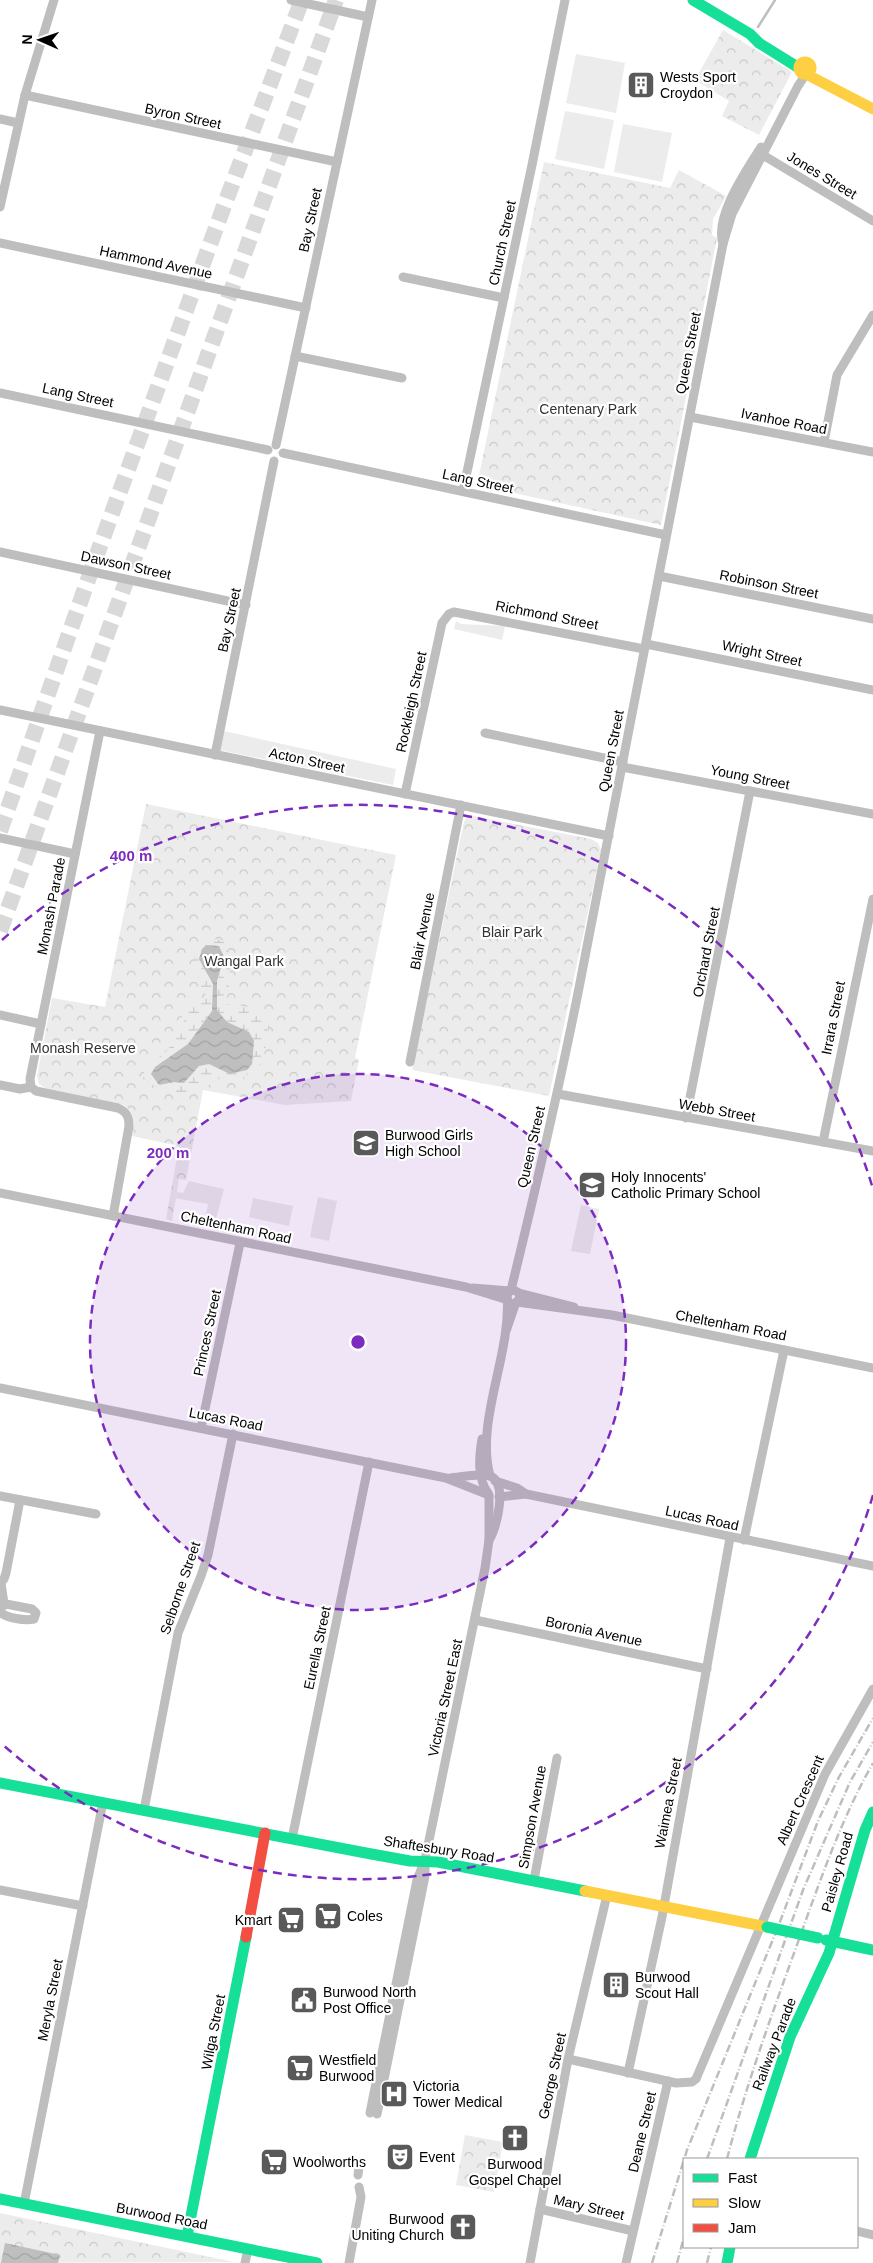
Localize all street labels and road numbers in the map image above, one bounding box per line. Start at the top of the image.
street label: Byron Street [143,100,223,132]
street label: Jones Street [784,148,860,202]
street label: Bay Street [295,186,325,254]
street label: Church Street [485,199,519,287]
street label: Hammond Avenue [98,242,214,282]
street label: Queen Street [672,310,704,395]
street label: Lang Street [41,380,115,410]
street label: Ivanhoe Road [740,405,828,437]
street label: Lang Street [441,466,515,496]
street label: Dawson Street [79,548,173,582]
street label: Robinson Street [718,567,820,601]
street label: Bay Street [214,586,244,654]
street label: Richmond Street [494,597,600,633]
street label: Wright Street [721,637,804,669]
street label: Rockleigh Street [392,650,430,754]
street label: Queen Street [595,708,627,793]
street label: Acton Street [268,744,346,776]
street label: Young Street [709,761,791,793]
street label: Monash Parade [34,856,68,956]
street label: Blair Avenue [407,891,437,971]
street label: Orchard Street [689,905,723,999]
street label: Irrara Street [818,980,848,1056]
street label: Webb Street [677,1095,757,1125]
street label: Queen Street [514,1105,548,1189]
street label: Cheltenham Road [179,1207,293,1247]
street label: Princes Street [190,1288,224,1378]
street label: Cheltenham Road [674,1306,788,1344]
street label: Lucas Road [188,1404,264,1434]
street label: Lucas Road [664,1502,740,1534]
street label: Selborne Street [157,1539,203,1637]
street label: Eurella Street [300,1605,334,1691]
street label: Boronia Avenue [544,1613,644,1649]
street label: Victoria Street East [425,1638,465,1758]
street label: Albert Crescent [773,1753,827,1847]
street label: Waimea Street [651,1756,685,1850]
street label: Simpson Avenue [515,1764,549,1870]
street label: Paisley Road [818,1830,856,1914]
street label: Shaftesbury Road [382,1832,496,1866]
street label: Meryla Street [34,1958,66,2042]
street label: Wilga Street [198,1993,228,2071]
street label: Railway Parade [749,1995,799,2093]
street label: George Street [535,2031,569,2121]
street label: Deane Street [625,2090,659,2174]
street label: Mary Street [552,2191,626,2223]
street label: Burwood Road [115,2199,209,2233]

